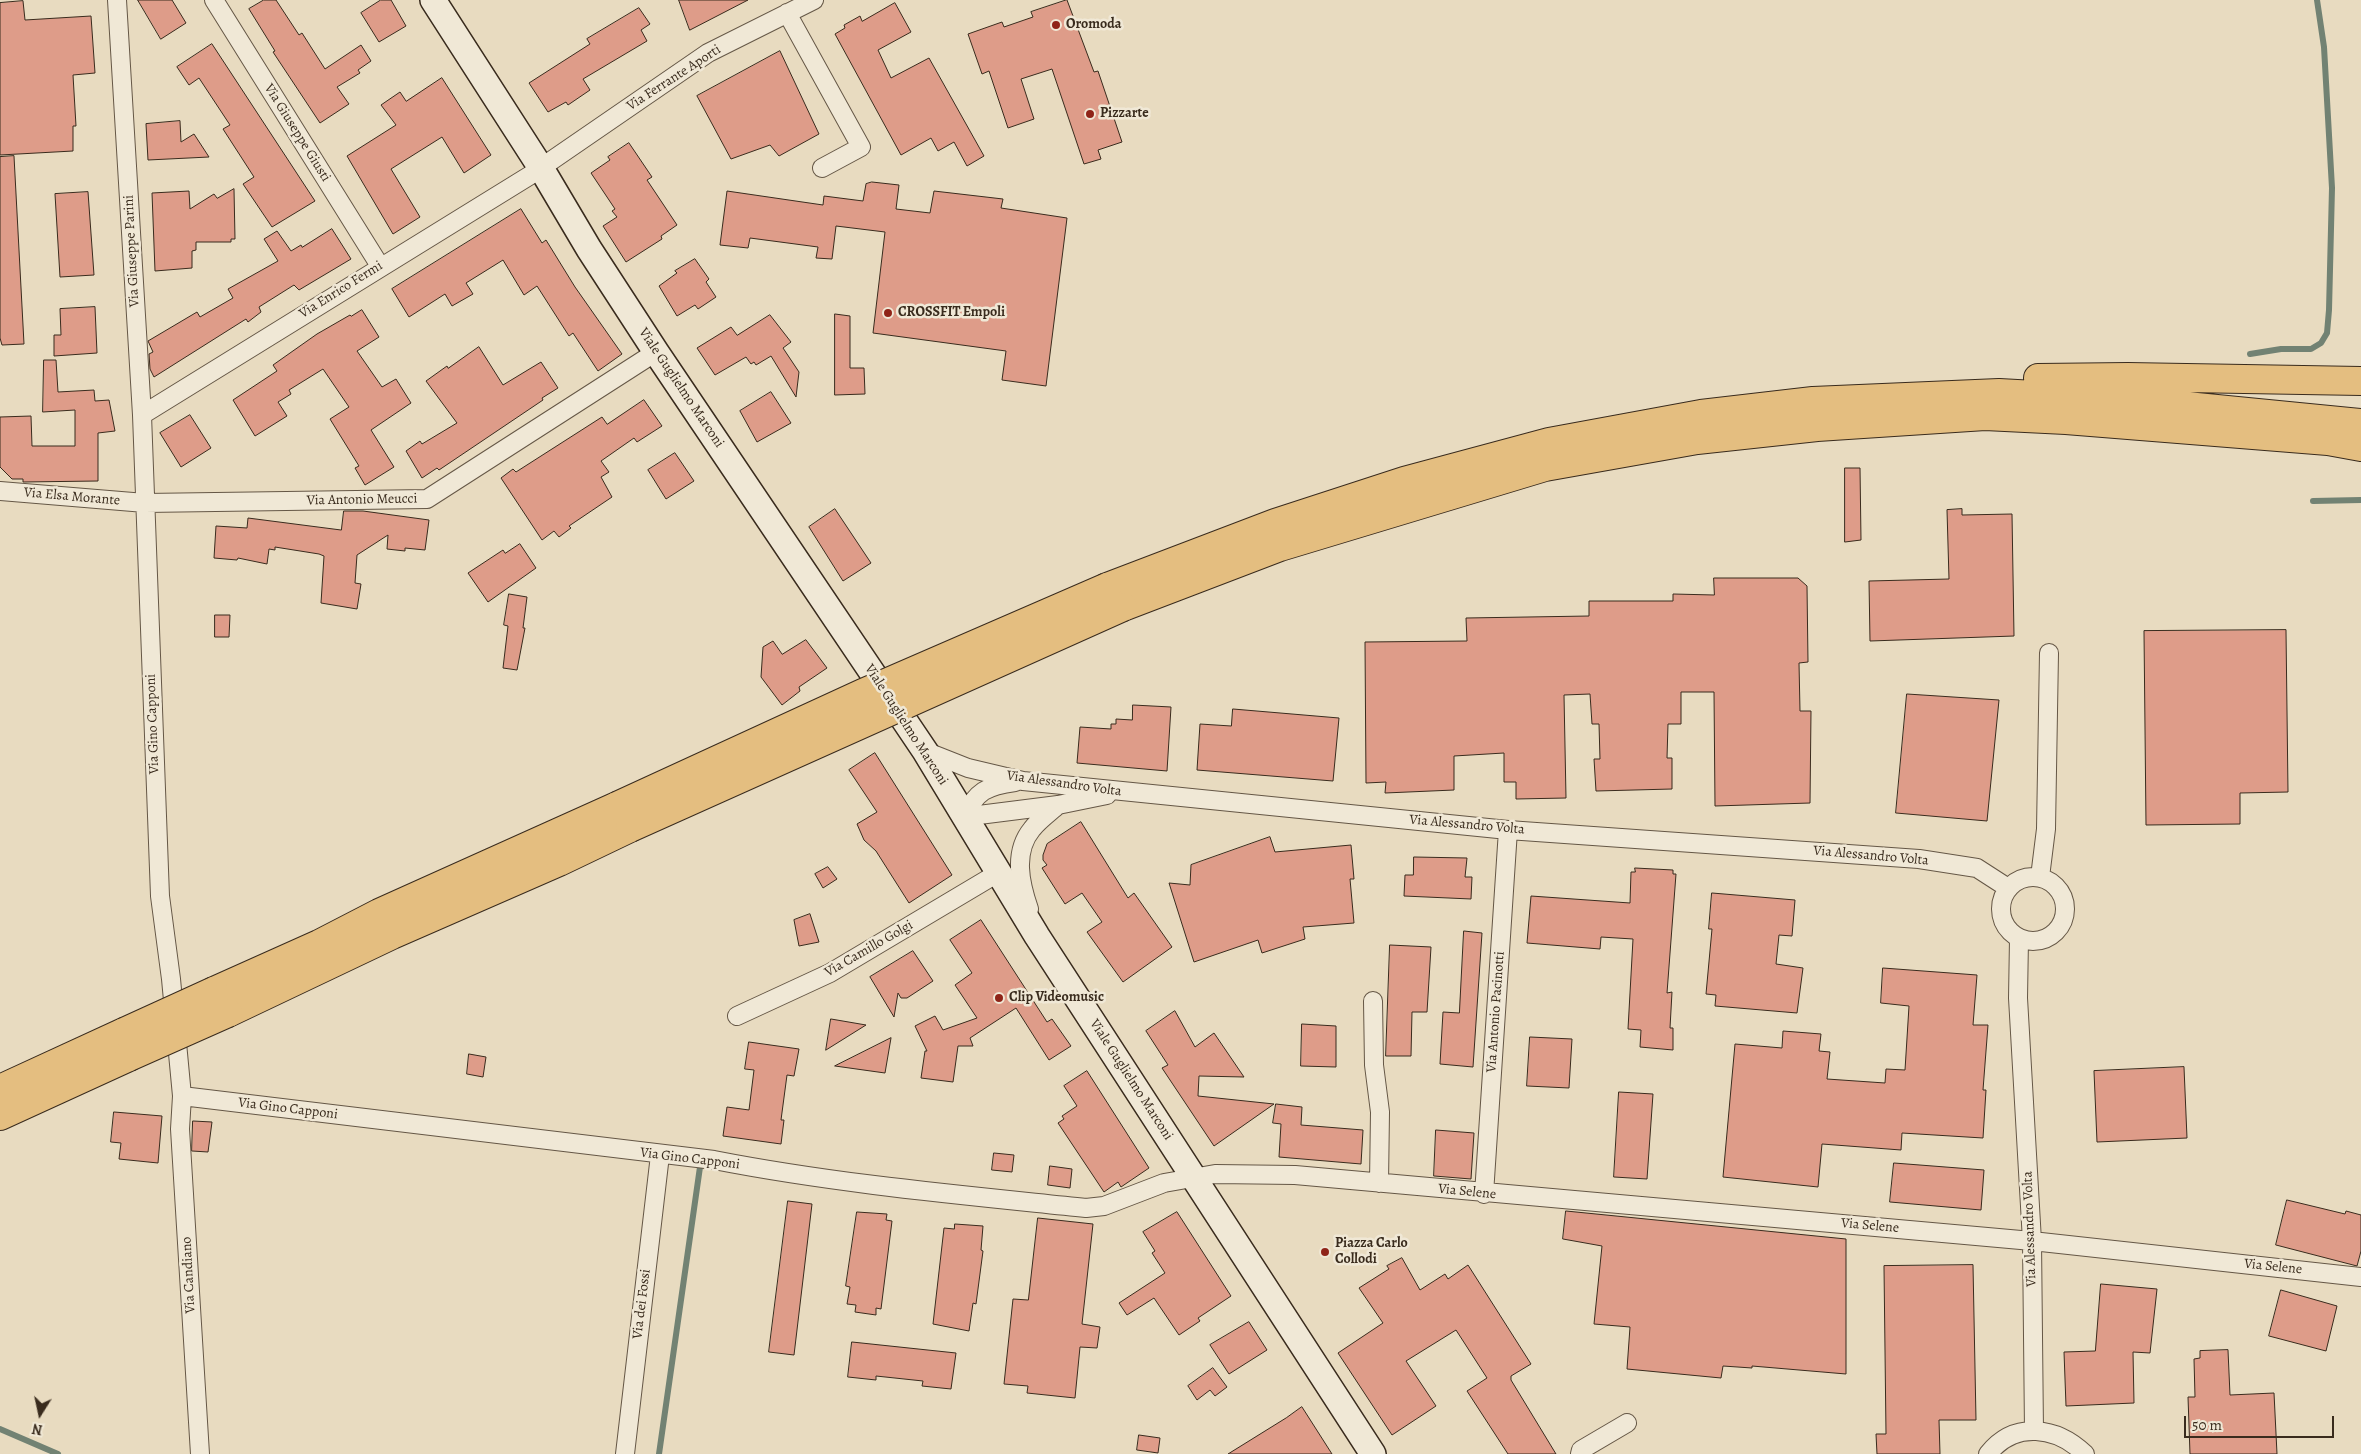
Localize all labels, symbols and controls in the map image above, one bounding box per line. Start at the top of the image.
place label: Oromoda [1066,17,1121,33]
marker: Oromoda [1050,19,1062,31]
street label: Via Ferrante Aporti [624,41,724,115]
street label: Via Giuseppe Giusti [260,81,334,185]
place label: Pizzarte [1100,106,1149,122]
marker: Pizzarte [1084,108,1096,120]
street label: Via Giuseppe Parini [121,194,143,308]
street label: Via Enrico Fermi [296,258,386,322]
place label: CROSSFIT Empoli [898,305,1005,321]
marker: CROSSFIT Empoli [882,307,894,319]
street label: Viale Guglielmo Marconi [635,325,727,451]
street label: Via Elsa Morante [23,484,121,510]
street label: Via Antonio Meucci [306,491,418,509]
street label: Viale Guglielmo Marconi [861,661,951,789]
street label: Via Gino Capponi [143,674,163,774]
street label: Via Alessandro Volta [1006,768,1122,800]
street label: Via Alessandro Volta [1409,812,1525,838]
street label: Via Alessandro Volta [1813,843,1929,869]
street label: Via Camillo Golgi [822,917,916,981]
street label: Via Antonio Pacinotti [1483,951,1509,1073]
place label: Clip Videomusic [1009,990,1104,1006]
marker: Clip Videomusic [993,992,1005,1004]
street label: Viale Guglielmo Marconi [1086,1016,1176,1144]
street label: Via Gino Capponi [237,1095,339,1123]
street label: Via Gino Capponi [639,1145,741,1173]
street label: Via Alessandro Volta [2020,1171,2040,1287]
street label: Via Selene [1437,1181,1497,1203]
street label: Via Selene [1840,1215,1900,1237]
street label: Via Candiano [179,1236,199,1314]
place label: Piazza Carlo Collodi [1335,1236,1408,1268]
marker: Piazza Carlo Collodi [1319,1246,1331,1258]
street label: Via Selene [2243,1256,2303,1278]
street label: Via dei Fossi [629,1268,655,1340]
north arrow [15,1389,65,1439]
scale bar [2186,1406,2336,1438]
text: 50 m [2192,1415,2222,1435]
text: N [31,1419,44,1440]

